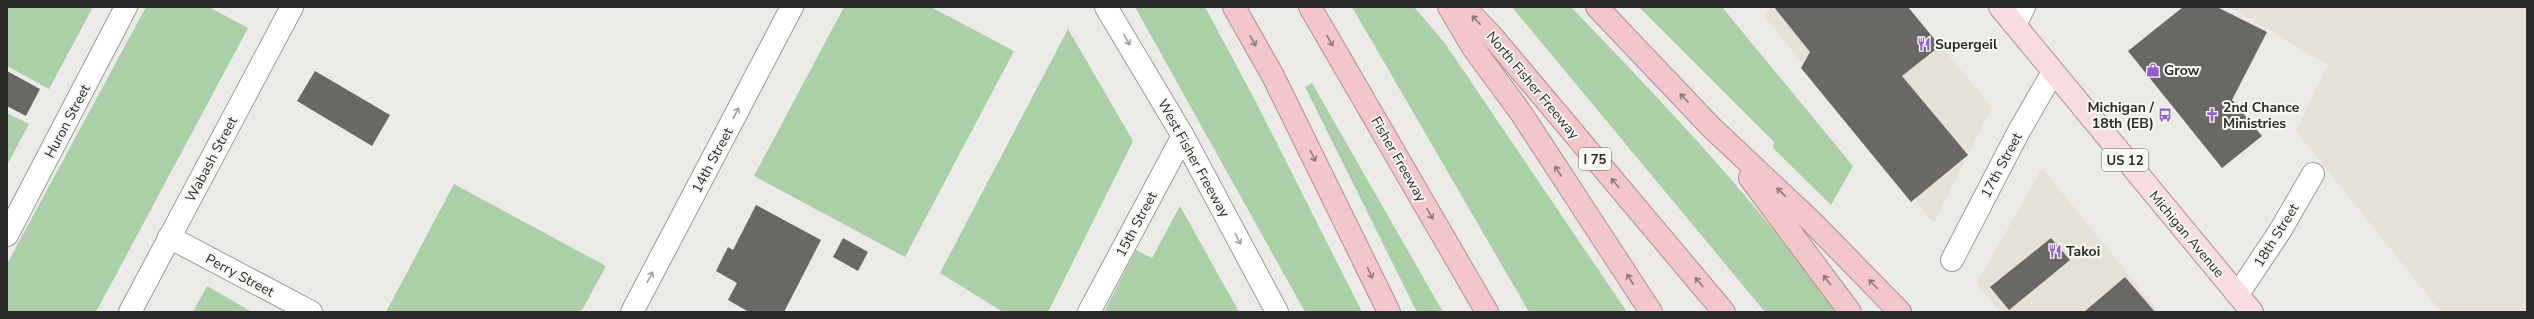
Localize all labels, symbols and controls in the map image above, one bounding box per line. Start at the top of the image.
one-way arrow [1472,15,1481,25]
street label: North Fisher Freeway [1482,27,1584,144]
one-way arrow [1124,34,1132,46]
one-way arrow [1250,35,1258,47]
one-way arrow [1326,35,1334,47]
place label: Supergeil [1935,35,1998,54]
restaurant icon: Supergeil [1916,36,1932,52]
place label: Grow [2164,61,2200,80]
shop icon: Grow [2145,62,2161,78]
street label: Huron Street [40,81,95,161]
one-way arrow [1680,93,1689,104]
street label: West Fisher Freeway [1153,96,1234,221]
place label: Michigan / 18th (EB) [2087,98,2155,133]
place label: 2nd Chance Ministries [2223,98,2300,133]
one-way arrow [733,107,741,119]
bus stop icon: Michigan / 18th (EB) [2157,107,2173,123]
church icon: 2nd Chance Ministries [2204,107,2220,123]
street label: Wabash Street [181,113,242,205]
street label: Fisher Freeway [1367,113,1431,206]
street label: 14th Street [687,124,738,196]
street label: 17th Street [1976,129,2027,201]
road number: I 75 [1579,148,1611,170]
road number: US 12 [2102,149,2148,171]
one-way arrow [1310,150,1317,162]
one-way arrow [1554,165,1562,177]
one-way arrow [1611,177,1620,188]
one-way arrow [1776,187,1786,197]
street label: Michigan Avenue [2145,187,2229,282]
street label: 15th Street [1111,188,1162,260]
street label: 18th Street [2249,200,2303,271]
one-way arrow [1427,208,1435,220]
one-way arrow [1235,233,1243,245]
place label: Takoi [2066,242,2100,261]
restaurant icon: Takoi [2047,243,2063,259]
street label: Perry Street [202,249,278,302]
one-way arrow [1367,267,1374,279]
one-way arrow [647,272,654,284]
one-way arrow [1626,274,1634,285]
one-way arrow [1823,275,1831,286]
one-way arrow [1694,277,1703,288]
one-way arrow [1868,279,1877,289]

